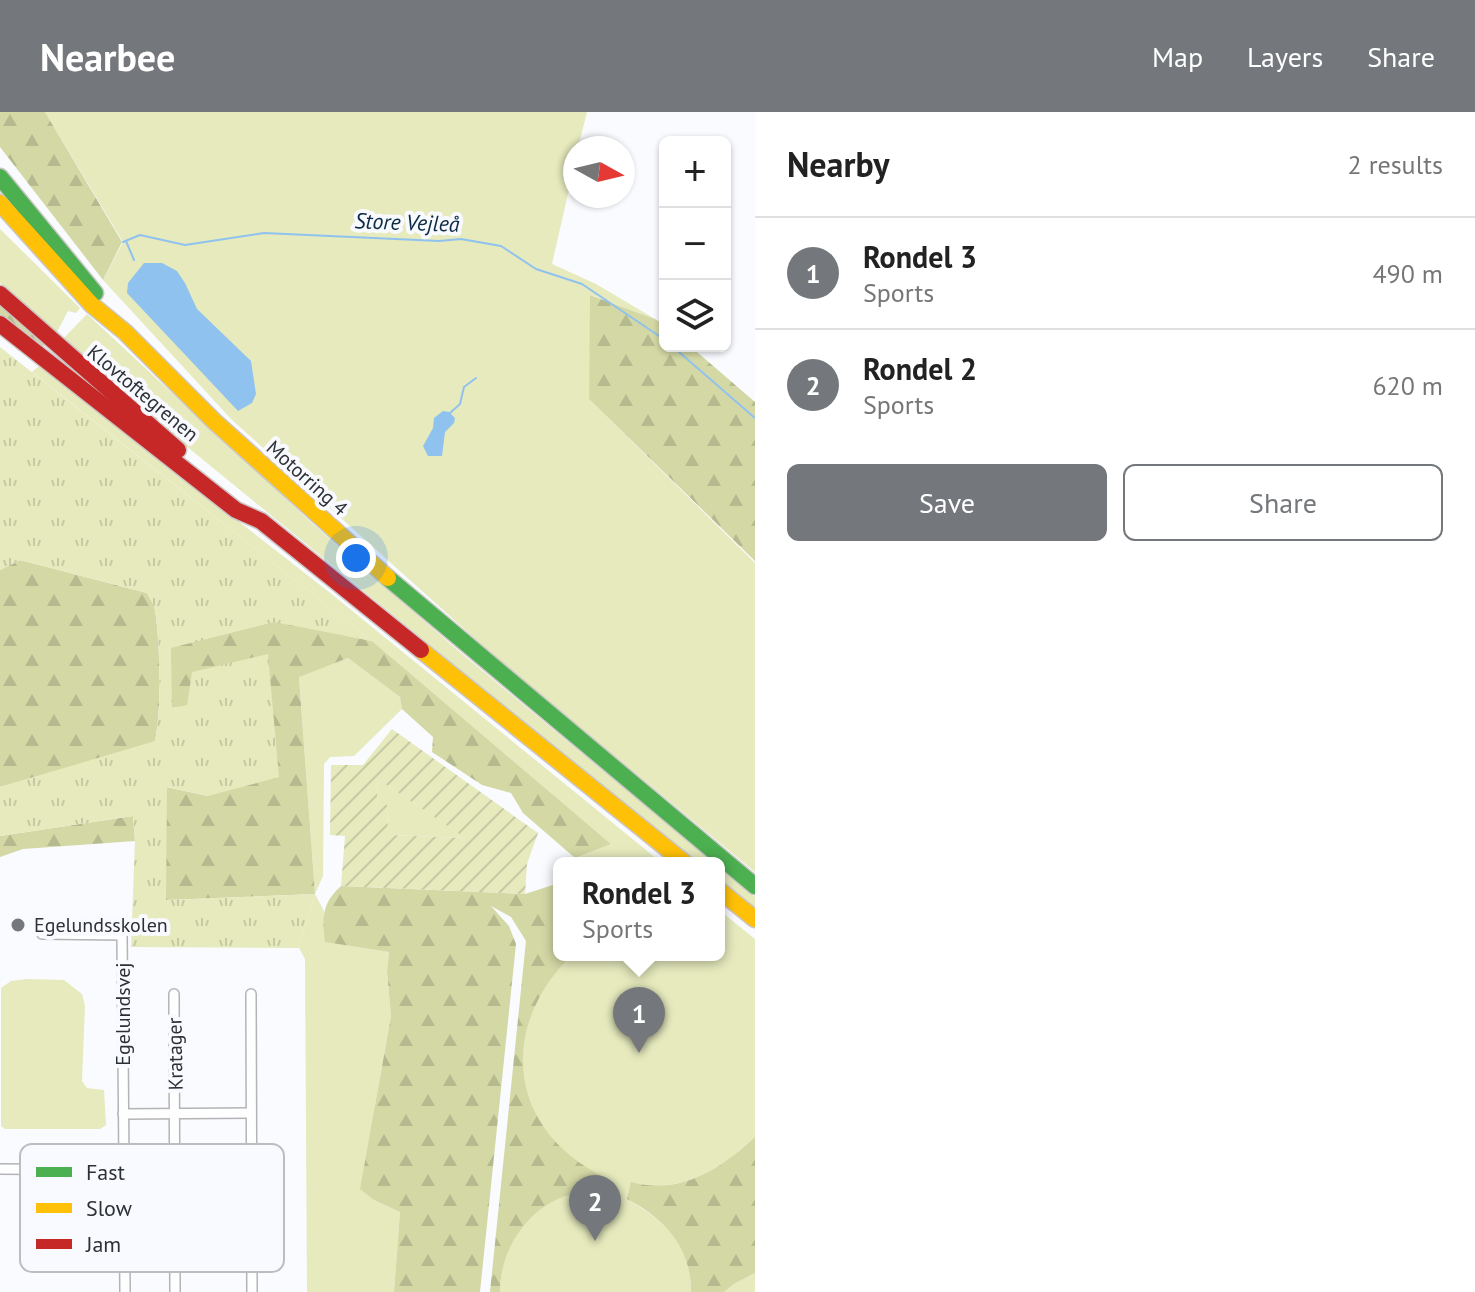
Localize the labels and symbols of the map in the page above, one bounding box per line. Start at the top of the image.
north arrow [563,136,635,208]
water label: Store Vejleå [354,206,460,238]
street label: Klovtoftegrenen [82,339,204,447]
street label: Motorring 4 [261,435,353,521]
your location [336,538,376,578]
place label: Egelundsskolen [34,912,168,938]
marker: Egelundsskolen [9,916,27,934]
street label: Egelundsvej [110,962,136,1066]
pin: 1 [613,987,665,1053]
street label: Kratager [161,1017,189,1091]
legend [20,1144,284,1272]
text: Fast [86,1158,126,1186]
pin: 2 [569,1175,621,1241]
text: Slow [86,1194,132,1222]
text: Jam [85,1230,121,1258]

